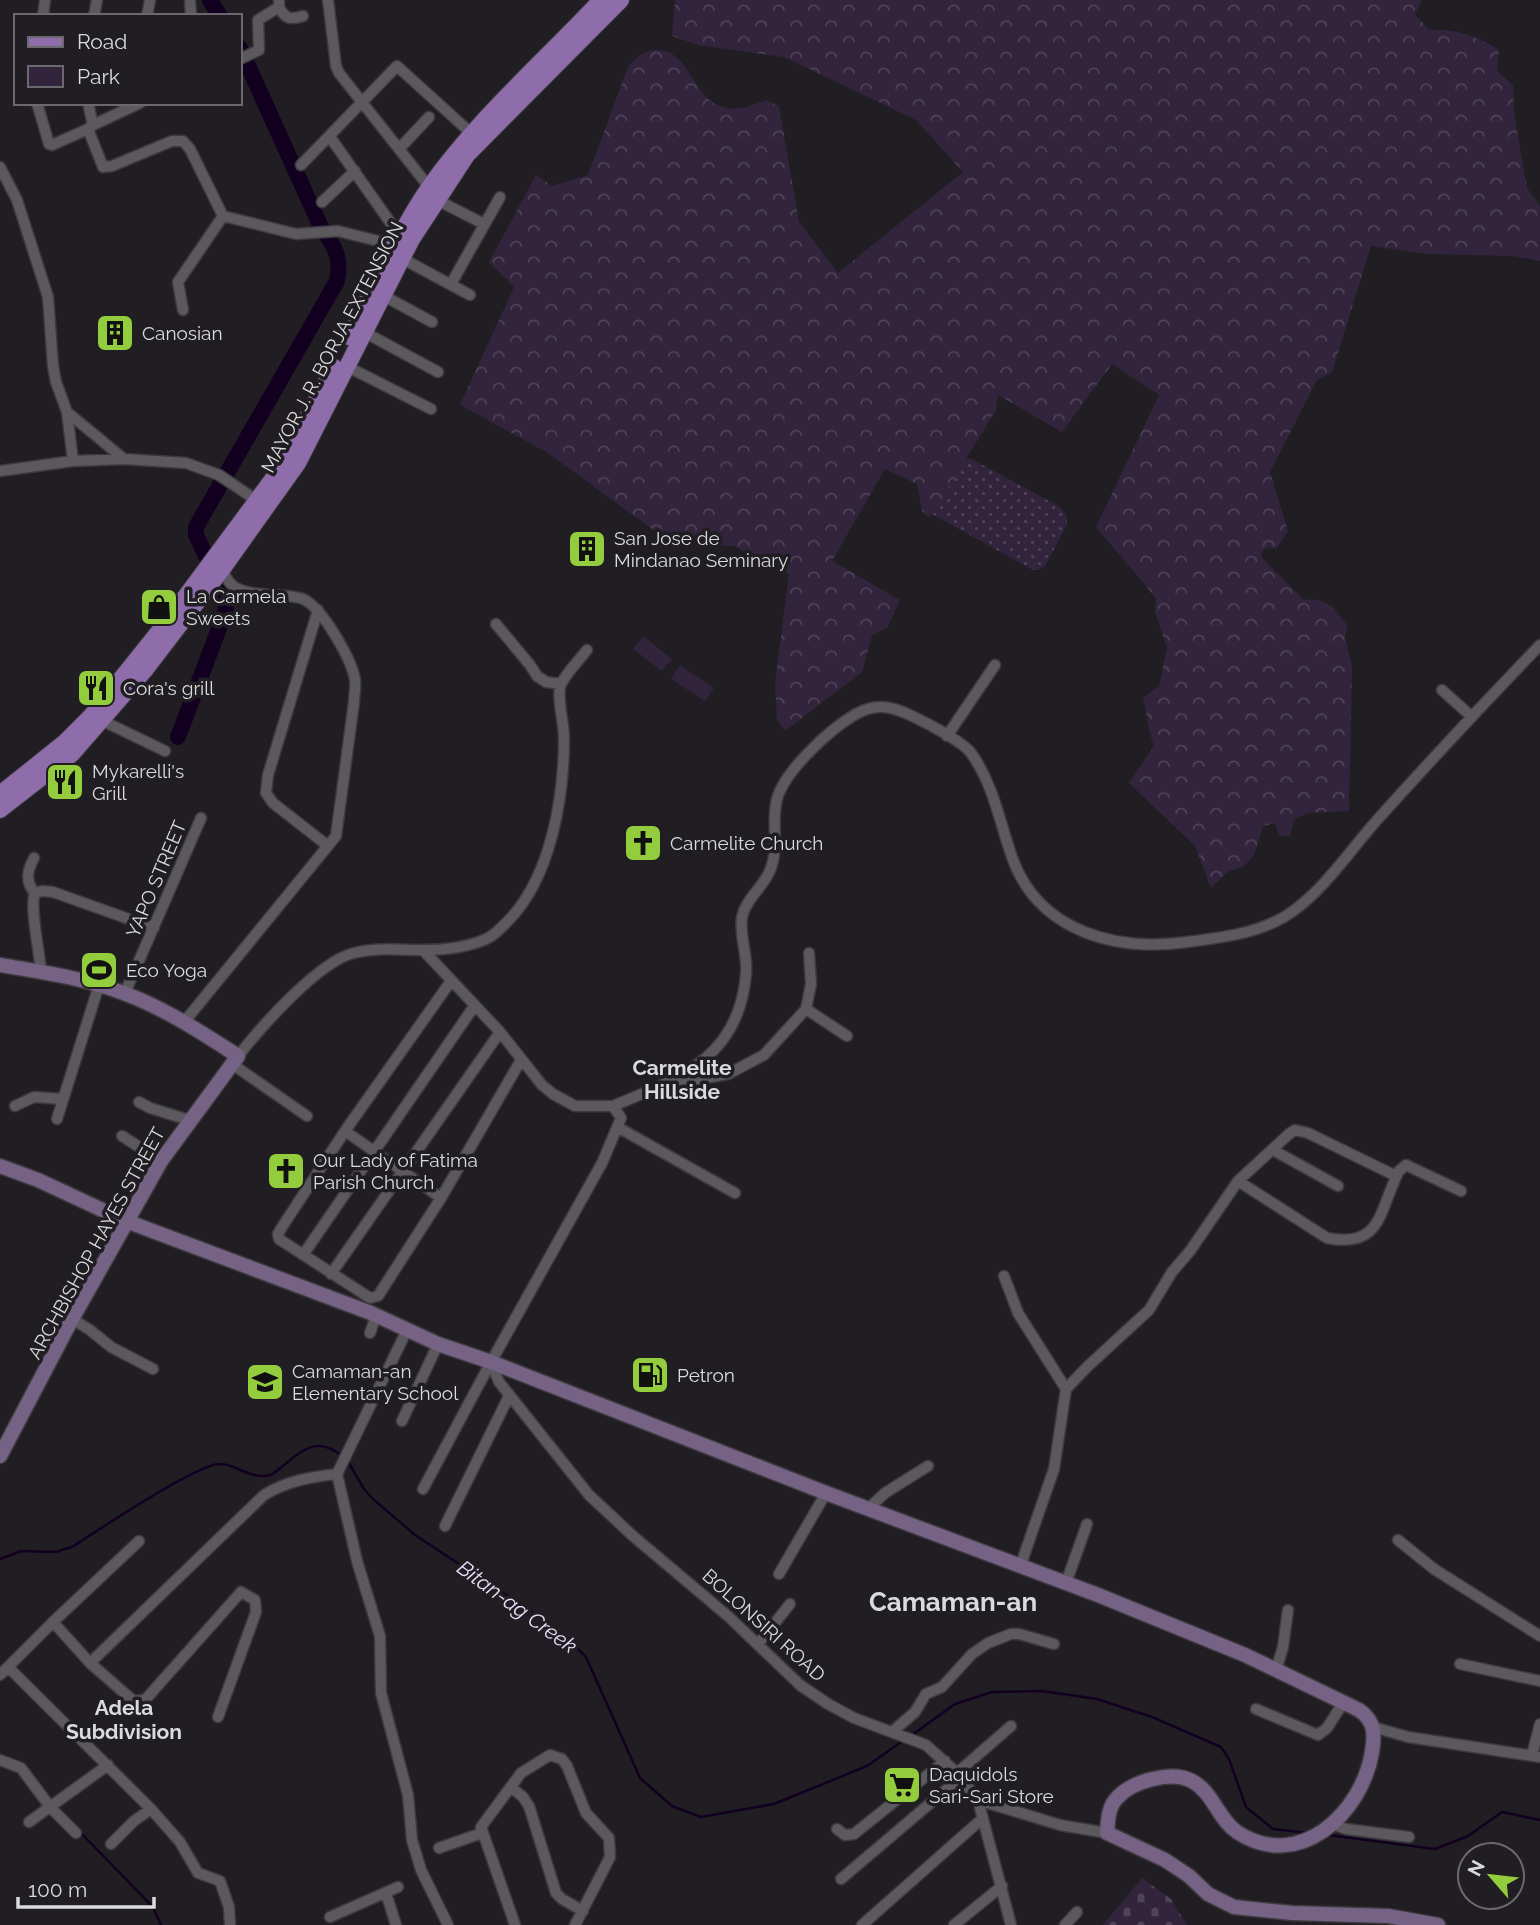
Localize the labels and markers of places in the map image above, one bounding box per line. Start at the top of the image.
building icon: Canosian [94,312,136,354]
place label: Canosian [142,322,223,344]
place label: San Jose de Mindanao Seminary [614,527,788,571]
building icon: San Jose de Mindanao Seminary [566,528,608,570]
place label: La Carmela Sweets [186,585,286,629]
shop icon: La Carmela Sweets [138,586,180,628]
restaurant icon: Cora's grill [75,667,117,709]
place label: Cora's grill [123,677,215,699]
place label: Mykarelli's Grill [92,760,184,804]
restaurant icon: Mykarelli's Grill [44,761,86,803]
church icon: Carmelite Church [622,822,664,864]
place label: Carmelite Church [670,832,823,854]
sports icon: Eco Yoga [78,949,120,991]
place label: Eco Yoga [126,959,207,981]
place label: Our Lady of Fatima Parish Church [313,1149,478,1193]
church icon: Our Lady of Fatima Parish Church [265,1150,307,1192]
fuel station icon: Petron [629,1354,671,1396]
place label: Camaman-an Elementary School [292,1360,459,1404]
school or university icon: Camaman-an Elementary School [244,1361,286,1403]
place label: Petron [677,1364,735,1386]
place label: Daquidols Sari-Sari Store [929,1763,1054,1807]
supermarket icon: Daquidols Sari-Sari Store [881,1764,923,1806]

